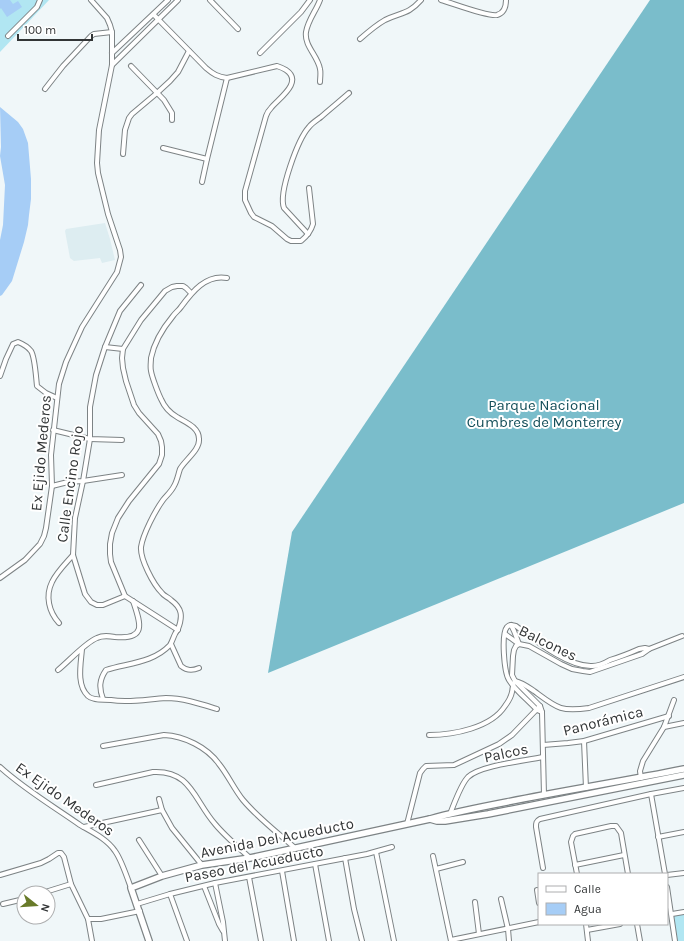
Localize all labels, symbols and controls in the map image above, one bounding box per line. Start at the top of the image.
scale bar [18,16,92,42]
text: 100 m [24,23,56,37]
street label: Ex Ejido Mederos [27,394,55,512]
park label: Parque Nacional Cumbres de Monterrey [467,396,621,431]
street label: Calle Encino Rojo [53,424,87,544]
street label: Balcones [516,621,580,665]
street label: Panorámica [561,702,645,740]
street label: Palcos [482,740,530,766]
street label: Ex Ejido Mederos [12,758,118,840]
street label: Avenida Del Acueducto [199,814,355,862]
street label: Paseo del Acueducto [183,842,325,886]
legend [538,873,668,925]
text: Calle [574,882,601,896]
north arrow [16,885,56,925]
text: N [38,902,52,913]
text: Agua [574,902,602,916]

